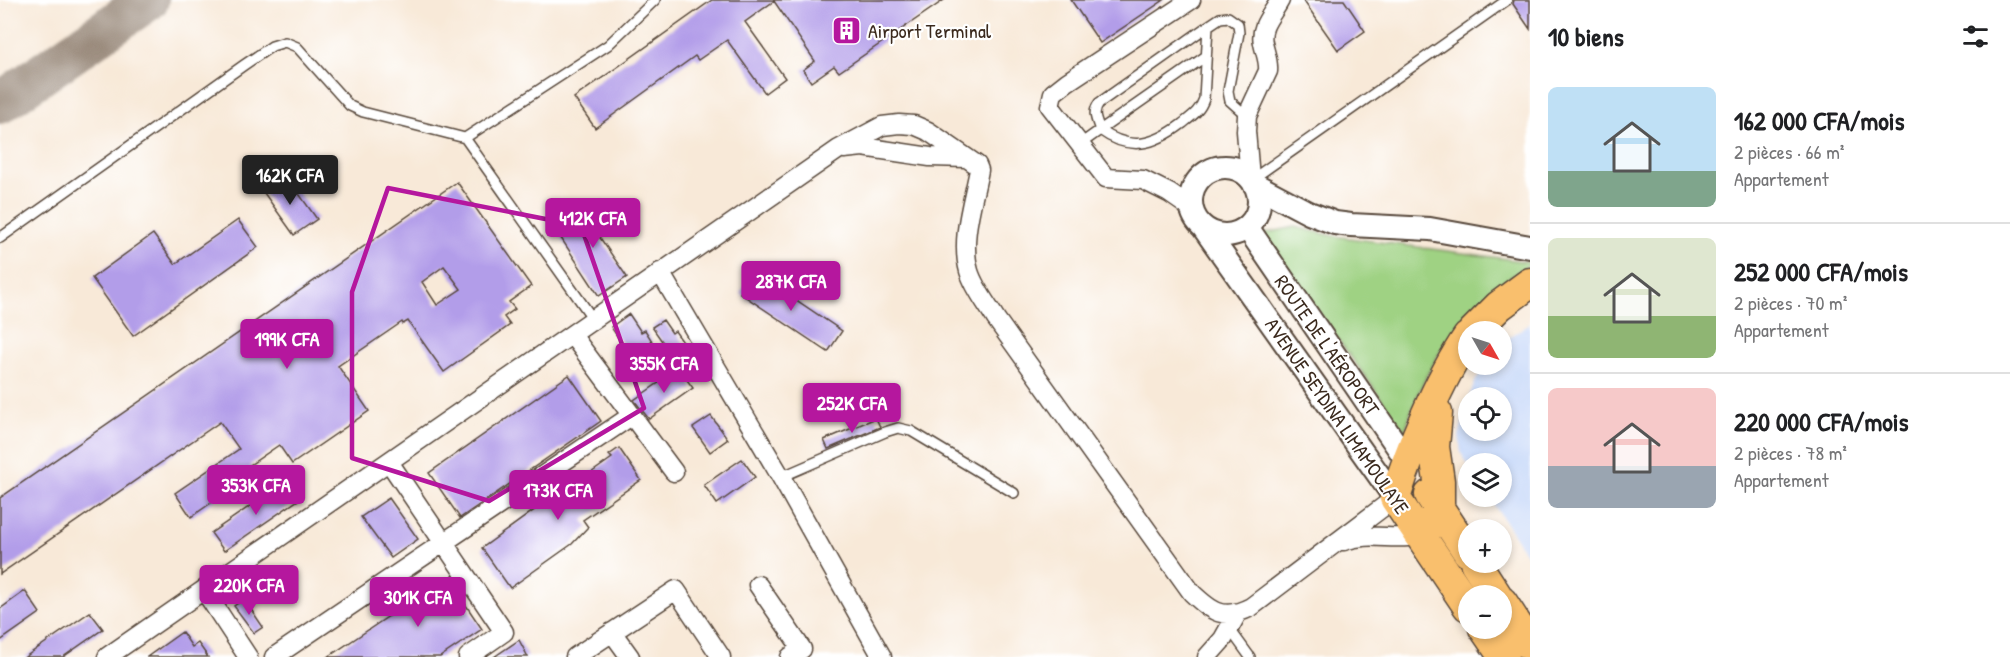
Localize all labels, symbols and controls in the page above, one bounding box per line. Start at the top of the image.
building icon: Airport Terminal [831,15,863,47]
place label: Airport Terminal [868,17,992,44]
text: 10 biens [1548,19,1624,54]
icon: filters [1959,20,1992,53]
text: 162 000 CFA/mois [1734,103,1905,138]
icon: home [1596,111,1668,183]
text: 2 pièces · 66 m² [1734,138,1844,165]
pin: 162K CFA [228,155,352,206]
text: 162K CFA [256,161,324,188]
text: Appartement [1734,165,1829,192]
pin: 412K CFA [531,198,655,249]
text: 412K CFA [559,204,627,231]
text: 252 000 CFA/mois [1734,254,1908,289]
pin: 287K CFA [729,261,853,312]
icon: home [1596,262,1668,334]
text: 287K CFA [755,267,827,294]
street label: ROUTE DE L'AÉROPORT [1269,269,1386,421]
text: 2 pièces · 70 m² [1734,289,1847,316]
street label: AVENUE SEYDINA LIMAMOULAYE [1259,312,1416,519]
text: Appartement [1734,316,1829,343]
pin: 199K CFA [225,319,349,370]
north arrow [1458,321,1512,375]
map controls [1458,321,1512,639]
text: 199K CFA [254,325,320,352]
pin: 355K CFA [602,343,726,394]
text: 355K CFA [629,349,699,376]
pin: 252K CFA [790,383,914,434]
button: locate [1458,387,1512,441]
text: 252K CFA [817,389,887,416]
text: 220 000 CFA/mois [1734,404,1909,439]
icon: home [1596,412,1668,484]
text: 2 pièces · 78 m² [1734,439,1847,466]
button: layers [1458,453,1512,507]
pin: 353K CFA [194,465,318,516]
text: Appartement [1734,466,1829,493]
pin: 173K CFA [496,470,620,521]
text: 353K CFA [221,471,291,498]
text: 173K CFA [523,476,593,503]
button: + [1458,519,1512,573]
pin: 220K CFA [187,565,311,616]
text: 220K CFA [214,571,284,598]
pin: 301K CFA [356,577,480,628]
text: 301K CFA [384,583,452,610]
button: − [1458,585,1512,639]

